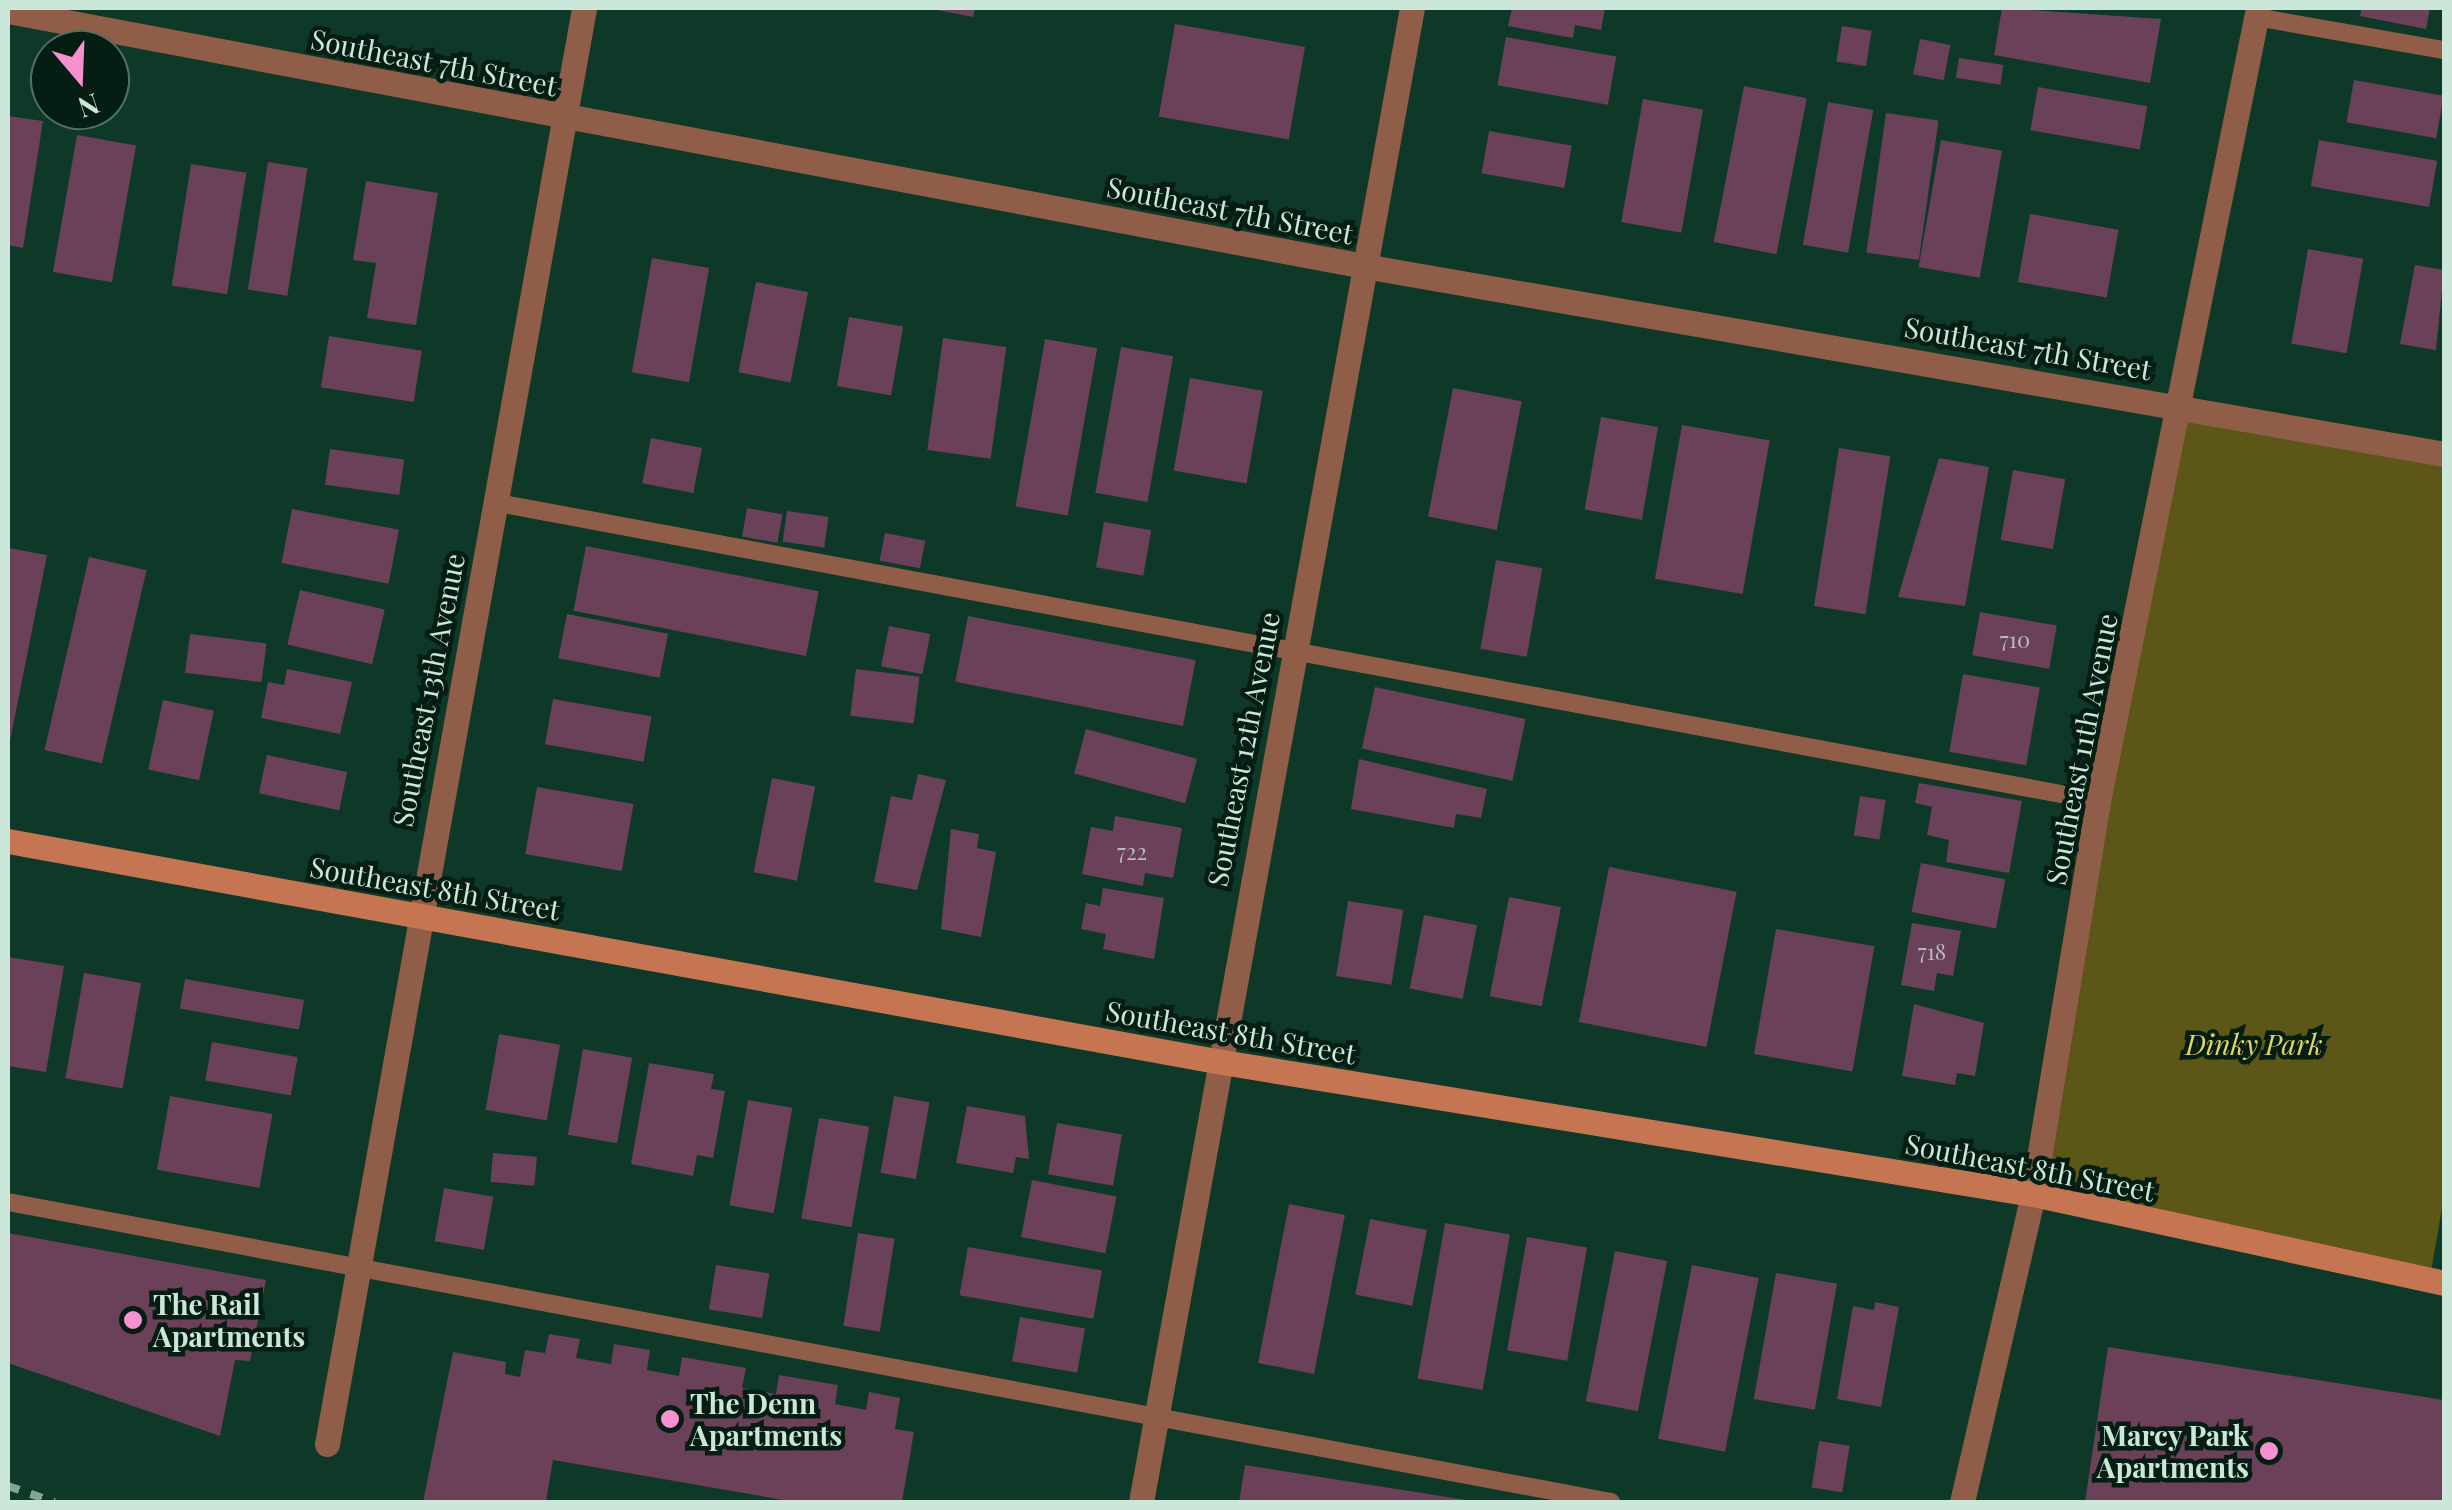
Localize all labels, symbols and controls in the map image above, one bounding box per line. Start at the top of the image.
street label: Southeast 7th Street [308,22,560,102]
north arrow [30,30,130,130]
text: N [74,86,105,128]
street label: Southeast 7th Street [1104,170,1356,250]
street label: Southeast 7th Street [1902,310,2154,386]
street label: Southeast 13th Avenue [385,550,471,830]
street label: Southeast 12th Avenue [1200,608,1286,890]
street label: Southeast 11th Avenue [2038,610,2124,888]
house number: 710 [2000,627,2030,653]
house number: 722 [1117,839,1147,865]
street label: Southeast 8th Street [307,849,563,927]
house number: 718 [1918,939,1946,965]
street label: Southeast 8th Street [1103,993,1359,1071]
park label: Dinky Park [2185,1027,2323,1061]
street label: Southeast 8th Street [1902,1126,2158,1208]
place label: The Rail Apartments [153,1287,305,1353]
marker: The Rail Apartments [122,1309,144,1331]
place label: The Denn Apartments [690,1386,842,1452]
marker: The Denn Apartments [659,1408,681,1430]
place label: Marcy Park Apartments [2097,1418,2249,1484]
marker: Marcy Park Apartments [2258,1440,2280,1462]

